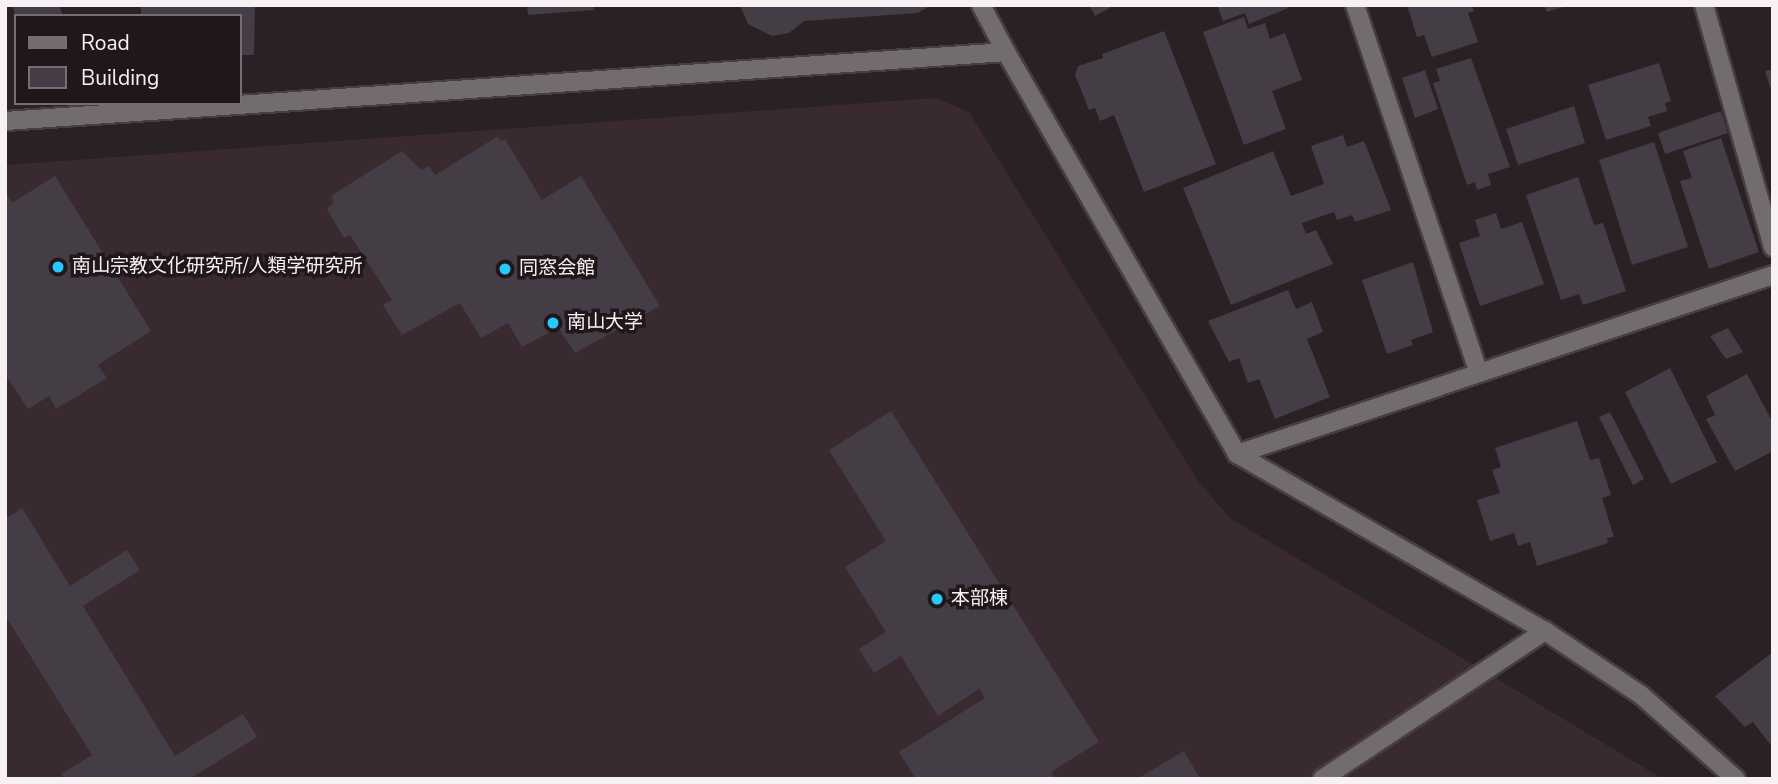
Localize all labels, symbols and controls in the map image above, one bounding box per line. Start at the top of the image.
legend [14,14,242,105]
text: Road [81,29,130,57]
text: Building [81,64,159,92]
place label: 南山宗教文化研究所/人類学研究所 [72,256,362,278]
place label: 同窓会館 [519,258,595,280]
marker: 南山宗教文化研究所/人類学研究所 [50,259,66,275]
marker: 同窓会館 [497,261,513,277]
place label: 南山大学 [567,312,643,334]
marker: 南山大学 [545,315,561,331]
place label: 本部棟 [951,588,1008,610]
marker: 本部棟 [929,591,945,607]

